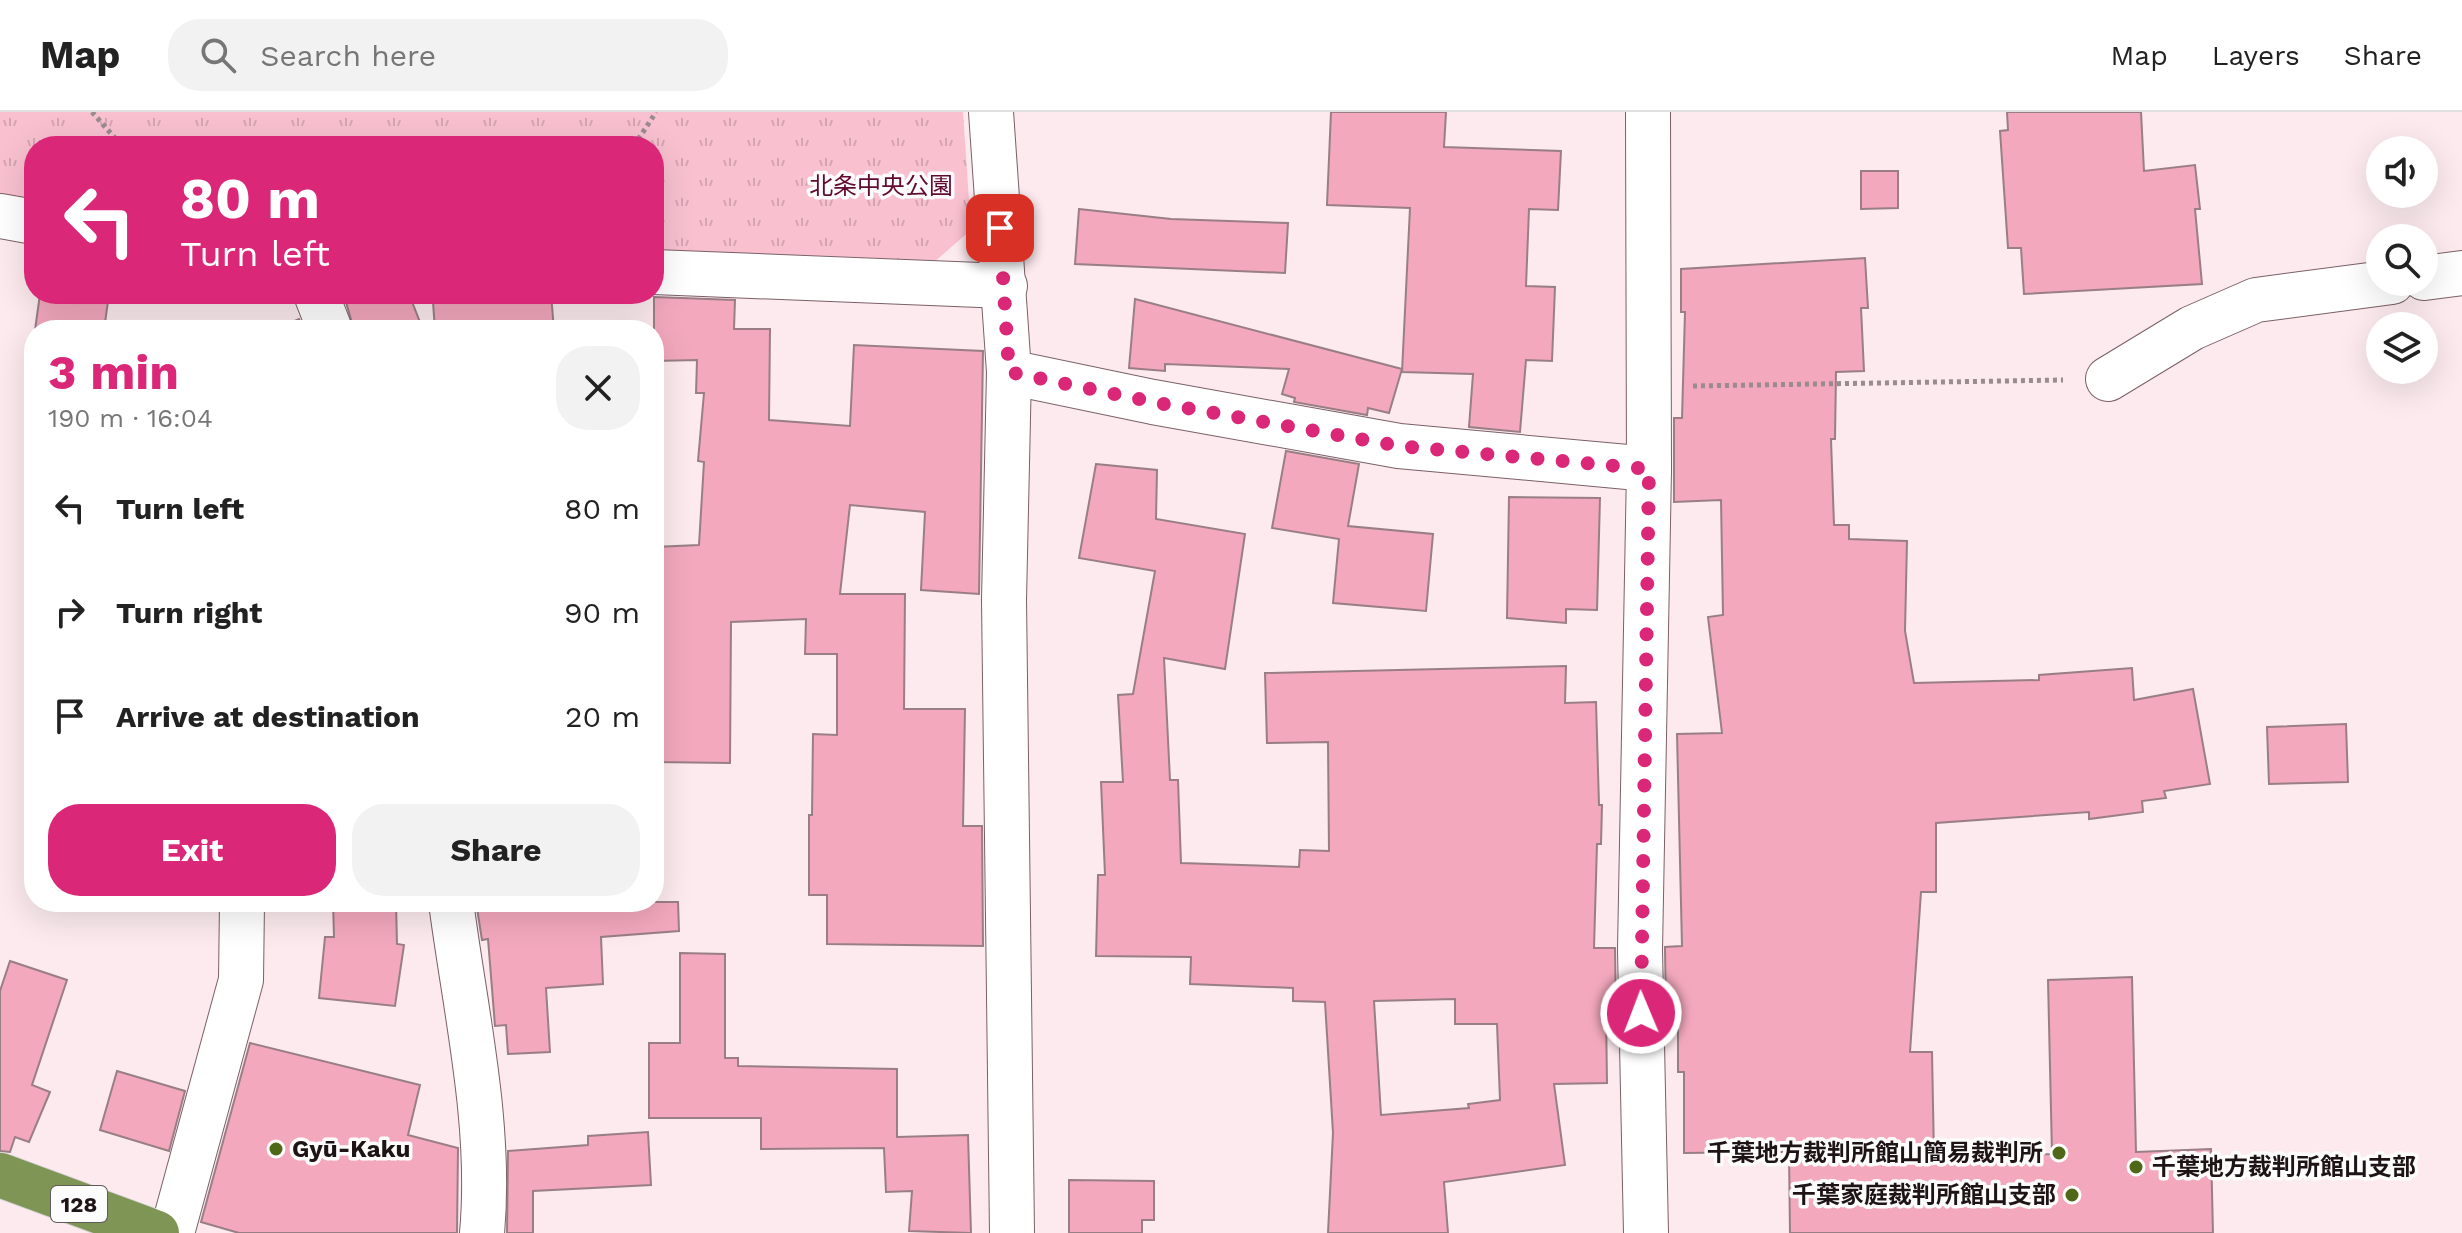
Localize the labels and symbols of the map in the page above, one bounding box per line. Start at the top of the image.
park label: 北条中央公園 [809,172,953,200]
pin [966,194,1034,262]
position arrow [1599,971,1683,1055]
place label: Gyū-Kaku [292,1135,410,1163]
place label: 千葉地方裁判所館山簡易裁判所 [1707,1139,2043,1167]
marker: Gyū-Kaku [267,1140,285,1158]
marker: 千葉地方裁判所館山簡易裁判所 [2050,1144,2068,1162]
place label: 千葉地方裁判所館山支部 [2152,1153,2416,1181]
marker: 千葉地方裁判所館山支部 [2127,1158,2145,1176]
place label: 千葉家庭裁判所館山支部 [1792,1181,2056,1209]
road number: 128 [51,1186,107,1222]
marker: 千葉家庭裁判所館山支部 [2063,1186,2081,1204]

